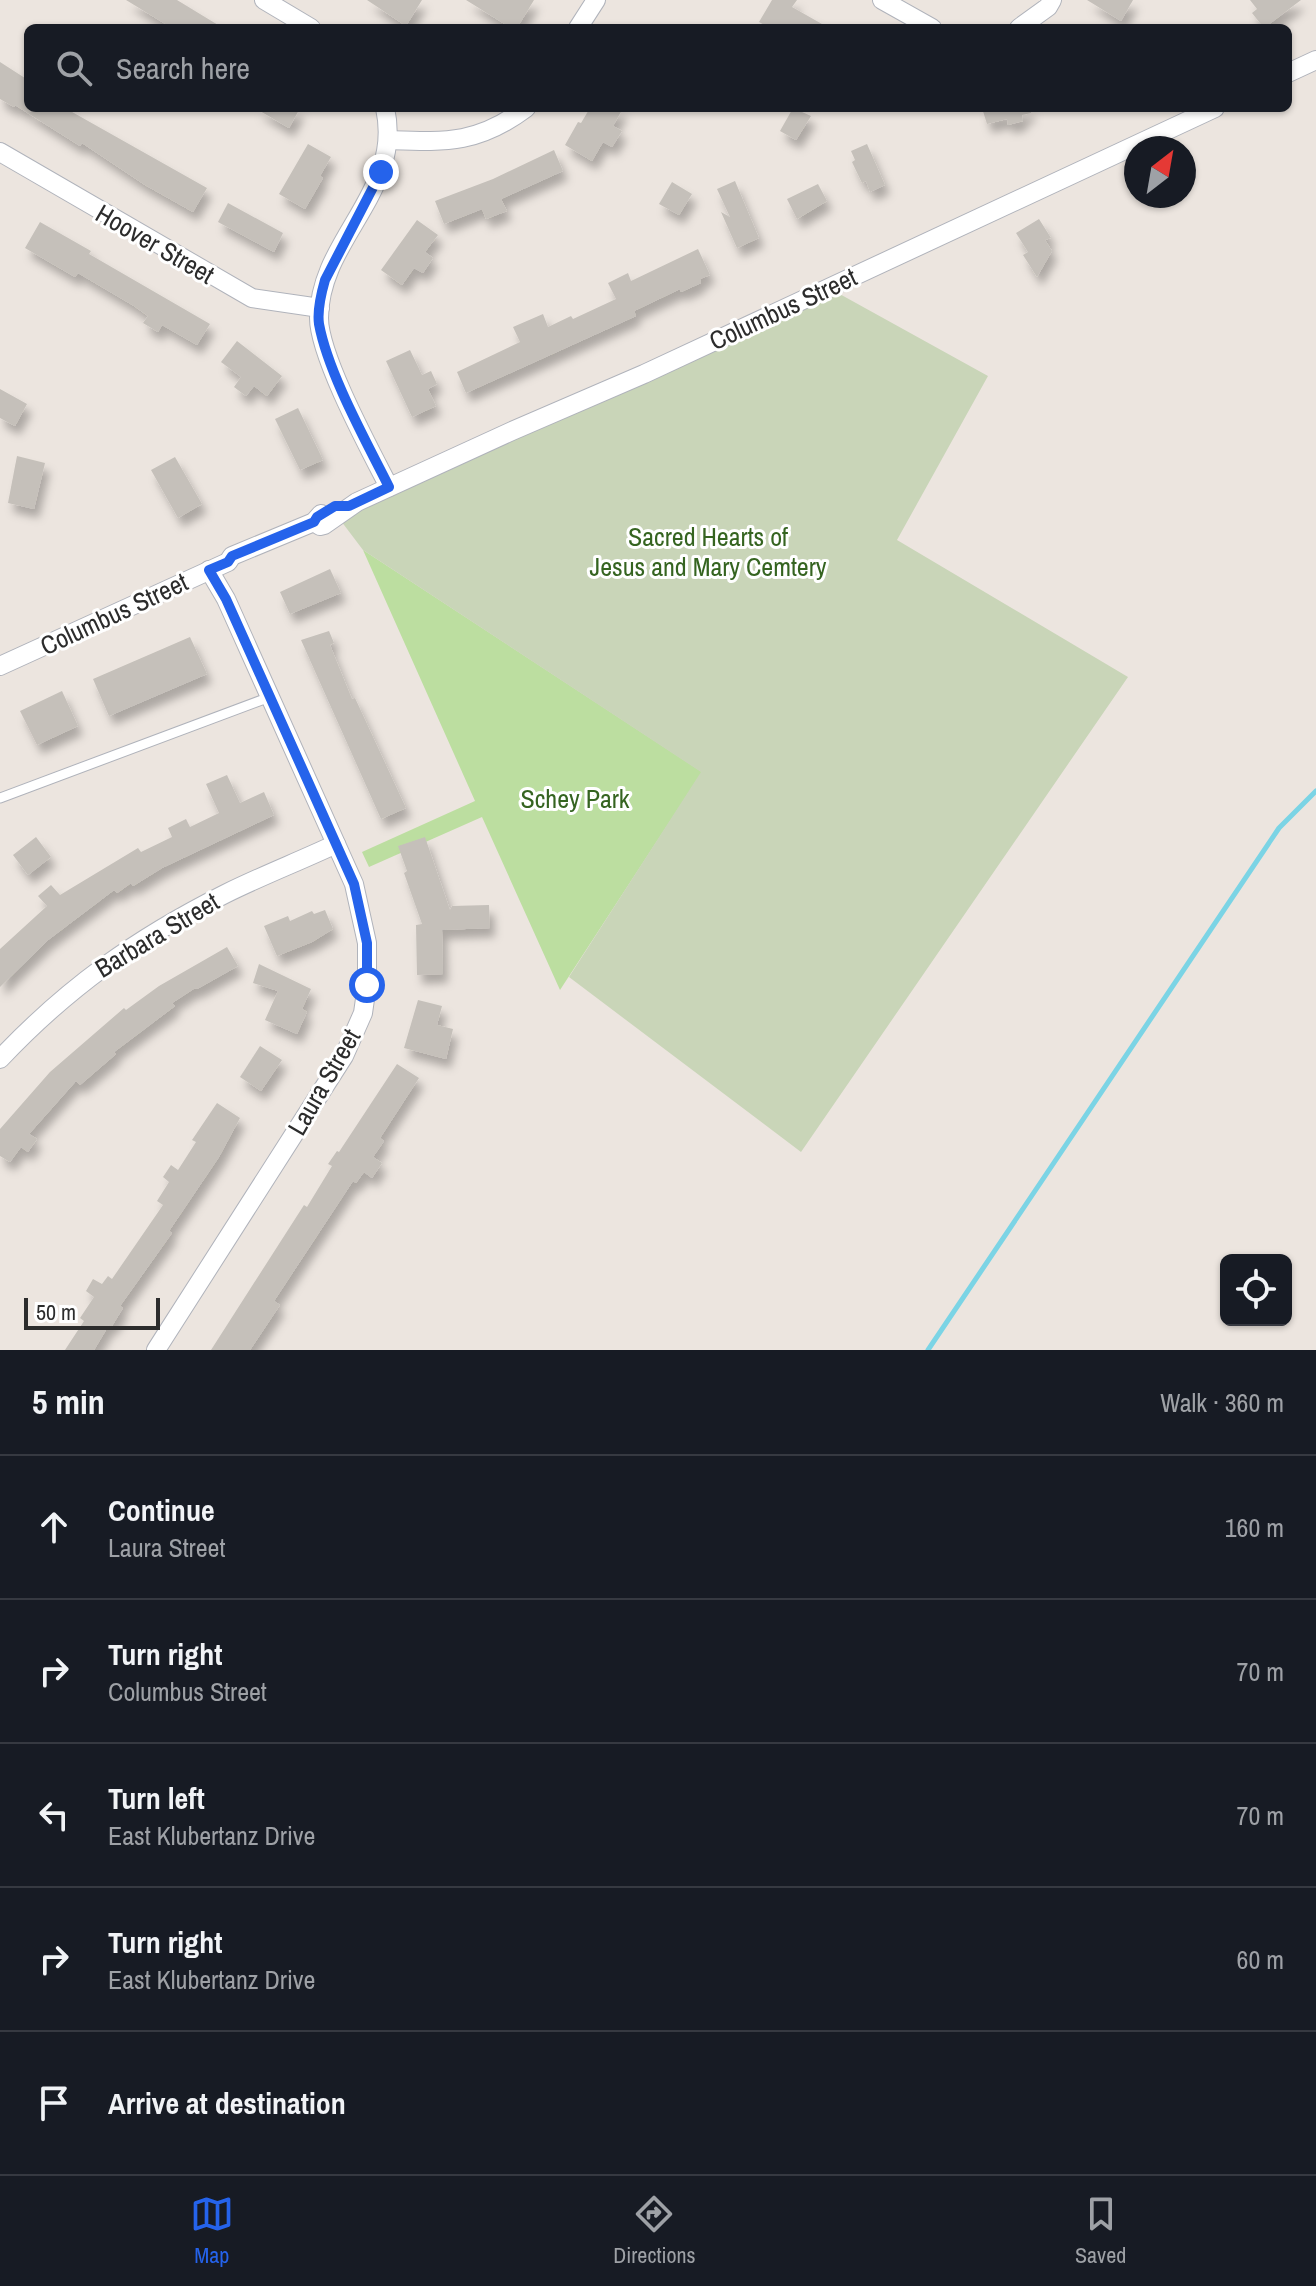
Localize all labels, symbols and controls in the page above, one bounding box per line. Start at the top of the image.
search box [24,24,1292,112]
icon: search [52,46,96,90]
text: Search here [116,48,250,88]
north arrow [1124,136,1196,208]
route end [363,154,399,190]
street label: Hoover Street [90,196,221,292]
street label: Columbus Street [703,259,862,358]
park label: Sacred Hearts of Jesus and Mary Cemtery [590,519,827,584]
street label: Columbus Street [34,564,193,663]
park label: Schey Park [520,781,630,816]
street label: Barbara Street [88,884,225,985]
route start [349,967,385,1003]
street label: Laura Street [279,1022,368,1141]
map controls [1220,1254,1292,1326]
button: locate [1220,1254,1292,1326]
scale bar [24,1294,160,1330]
text: 50 m [36,1297,76,1327]
text: 5 min [32,1379,105,1425]
text: Walk · 360 m [1160,1385,1284,1420]
text: Continue [108,1490,215,1530]
icon: ahead [32,1505,76,1549]
text: 160 m [1225,1510,1284,1545]
text: Laura Street [108,1530,225,1565]
text: Turn right [108,1634,222,1674]
icon: right [32,1649,76,1693]
text: 70 m [1237,1654,1284,1689]
text: Columbus Street [108,1674,267,1709]
text: Turn left [108,1778,205,1818]
icon: left [32,1793,76,1837]
text: 70 m [1237,1798,1284,1833]
text: East Klubertanz Drive [108,1818,315,1853]
text: Turn right [108,1922,222,1962]
icon: right [32,1937,76,1981]
text: 60 m [1237,1942,1284,1977]
text: East Klubertanz Drive [108,1962,315,1997]
icon: arrive [32,2081,76,2125]
text: Arrive at destination [108,2083,346,2123]
tab: Map [190,2192,234,2270]
tab: Directions [613,2192,696,2270]
tab: Saved [1075,2192,1126,2270]

